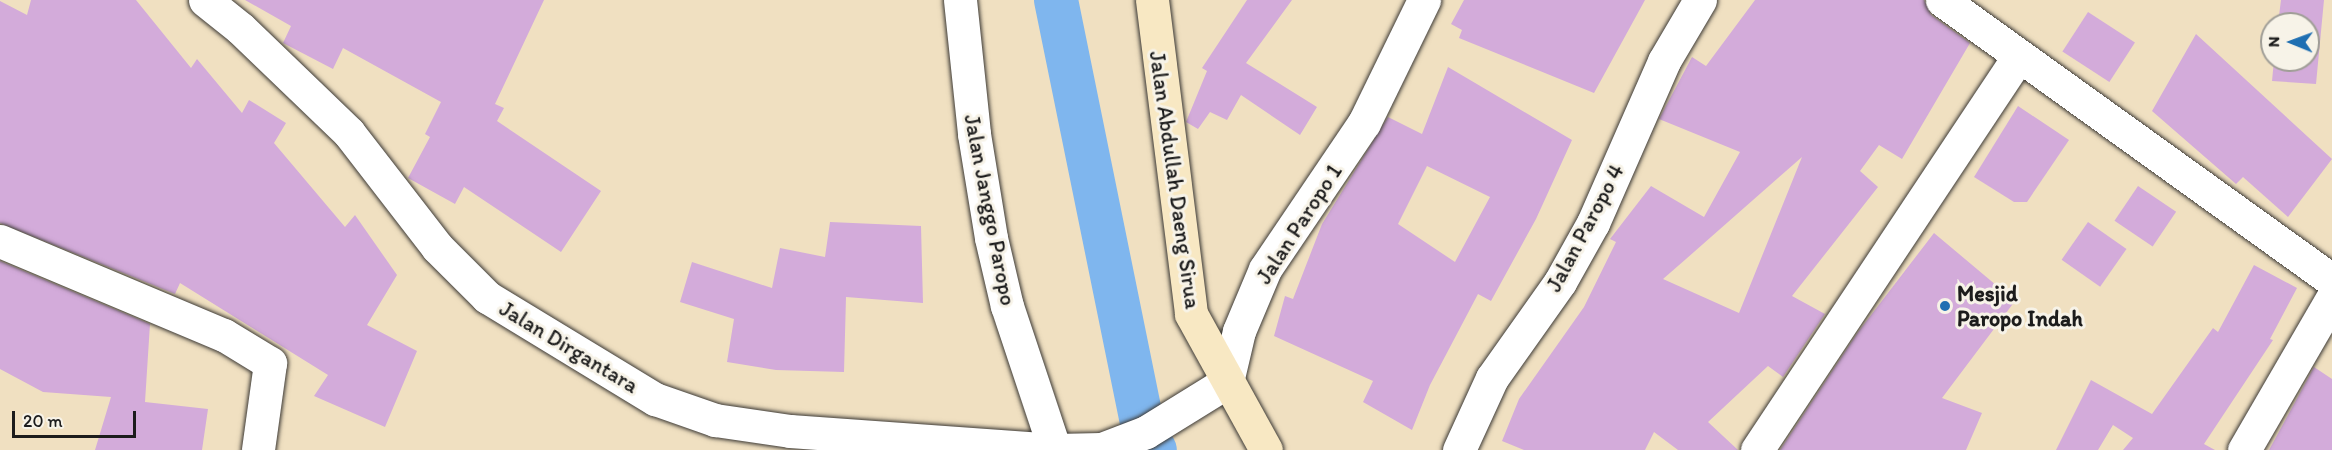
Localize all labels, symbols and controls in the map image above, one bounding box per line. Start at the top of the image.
north arrow [2260,12,2320,72]
text: N [2264,36,2283,47]
street label: Jalan Abdullah Daeng Sirua [1144,50,1206,310]
street label: Jalan Janggo Paropo [959,113,1021,307]
street label: Jalan Paropo 1 [1251,160,1347,288]
street label: Jalan Paropo 4 [1541,160,1629,296]
place label: Mesjid Paropo Indah [1957,280,2083,332]
street label: Jalan Dirgantara [494,295,644,399]
marker: Mesjid Paropo Indah [1938,299,1952,313]
scale bar [15,399,140,437]
text: 20 m [23,410,63,432]

